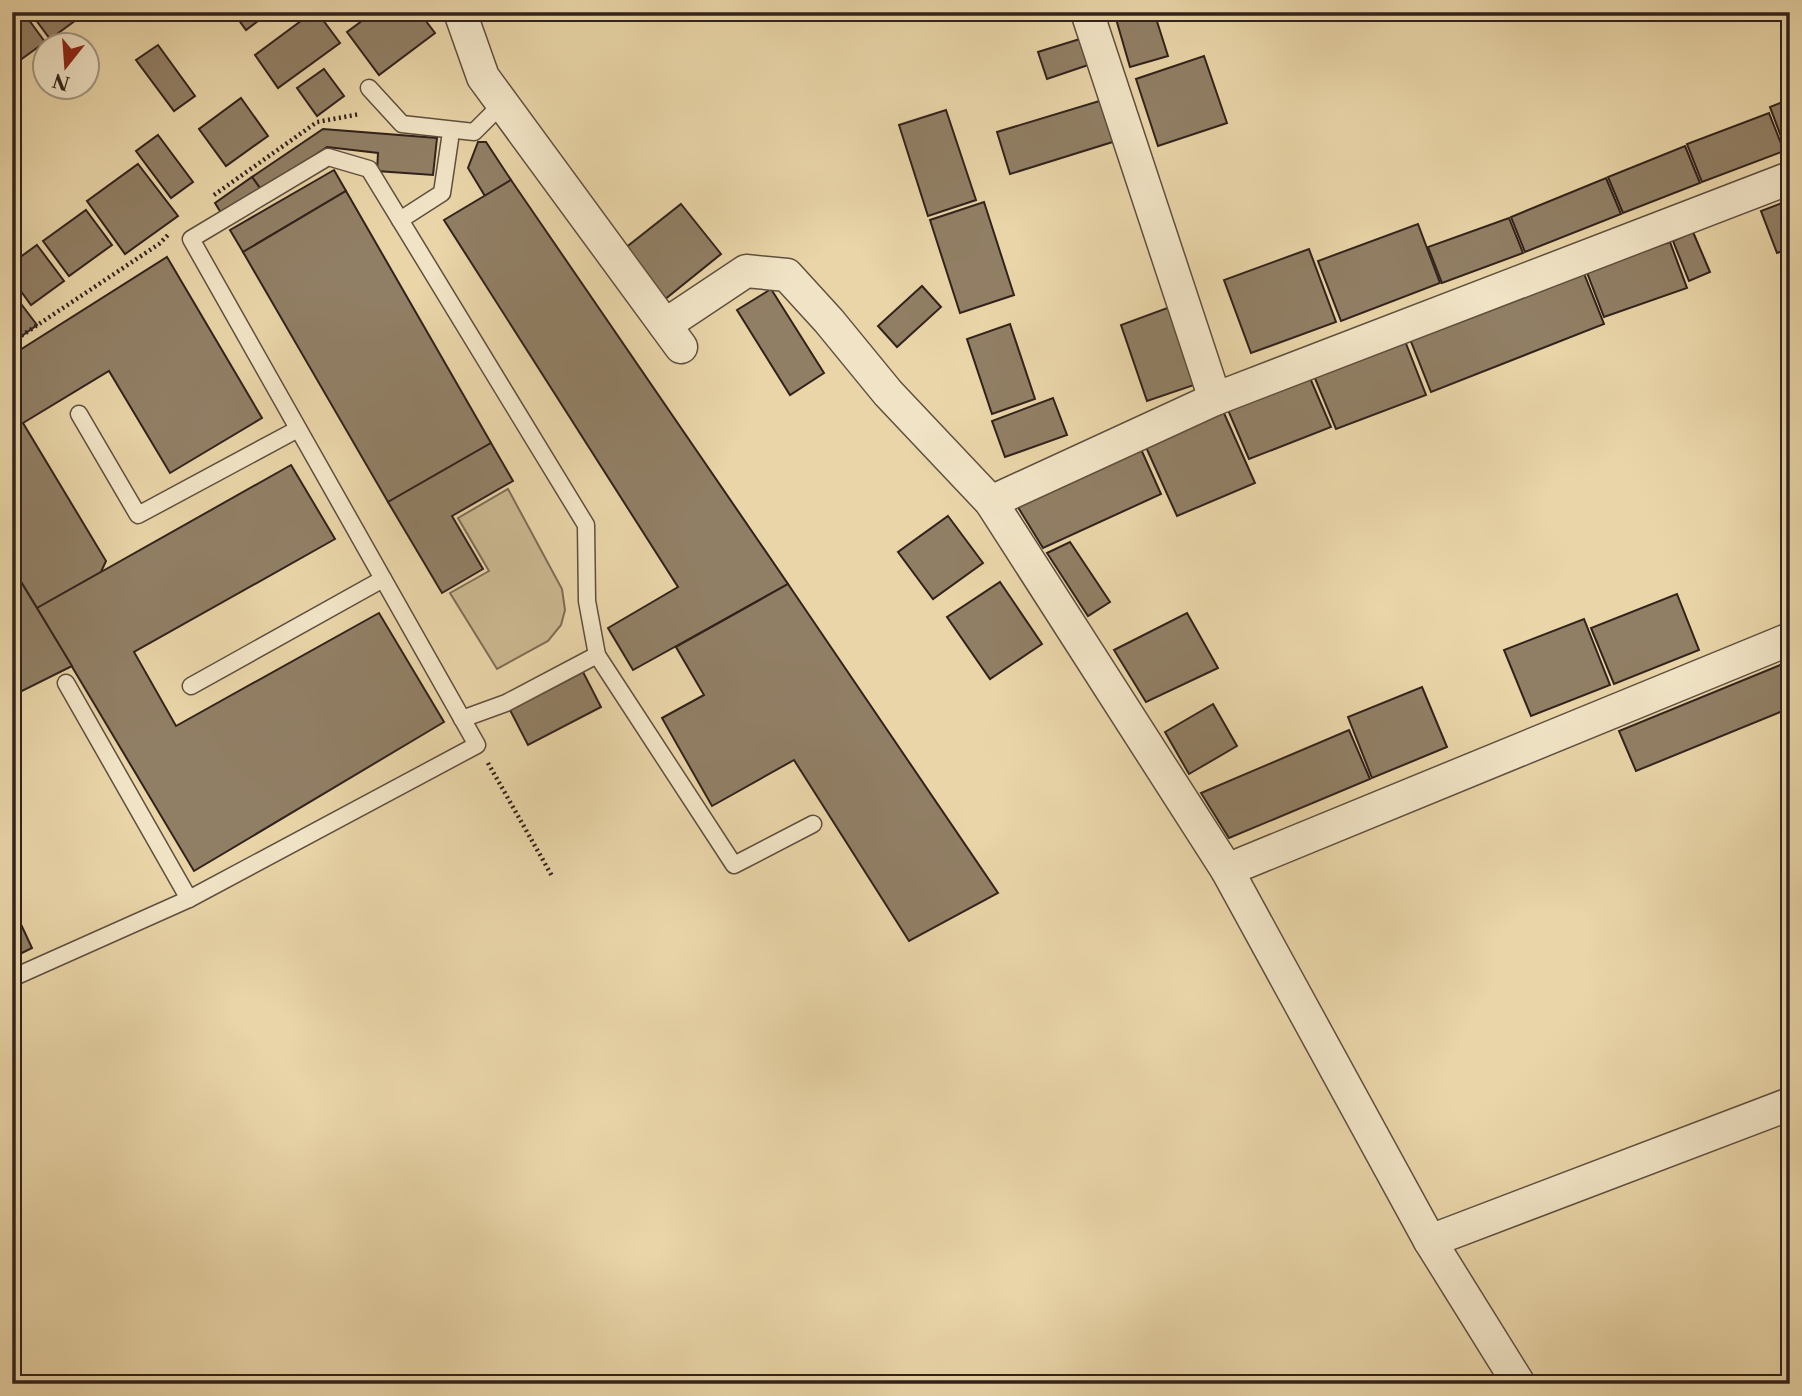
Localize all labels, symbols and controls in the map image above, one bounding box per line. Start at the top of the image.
north arrow [32,32,102,102]
text: N [50,68,72,95]

